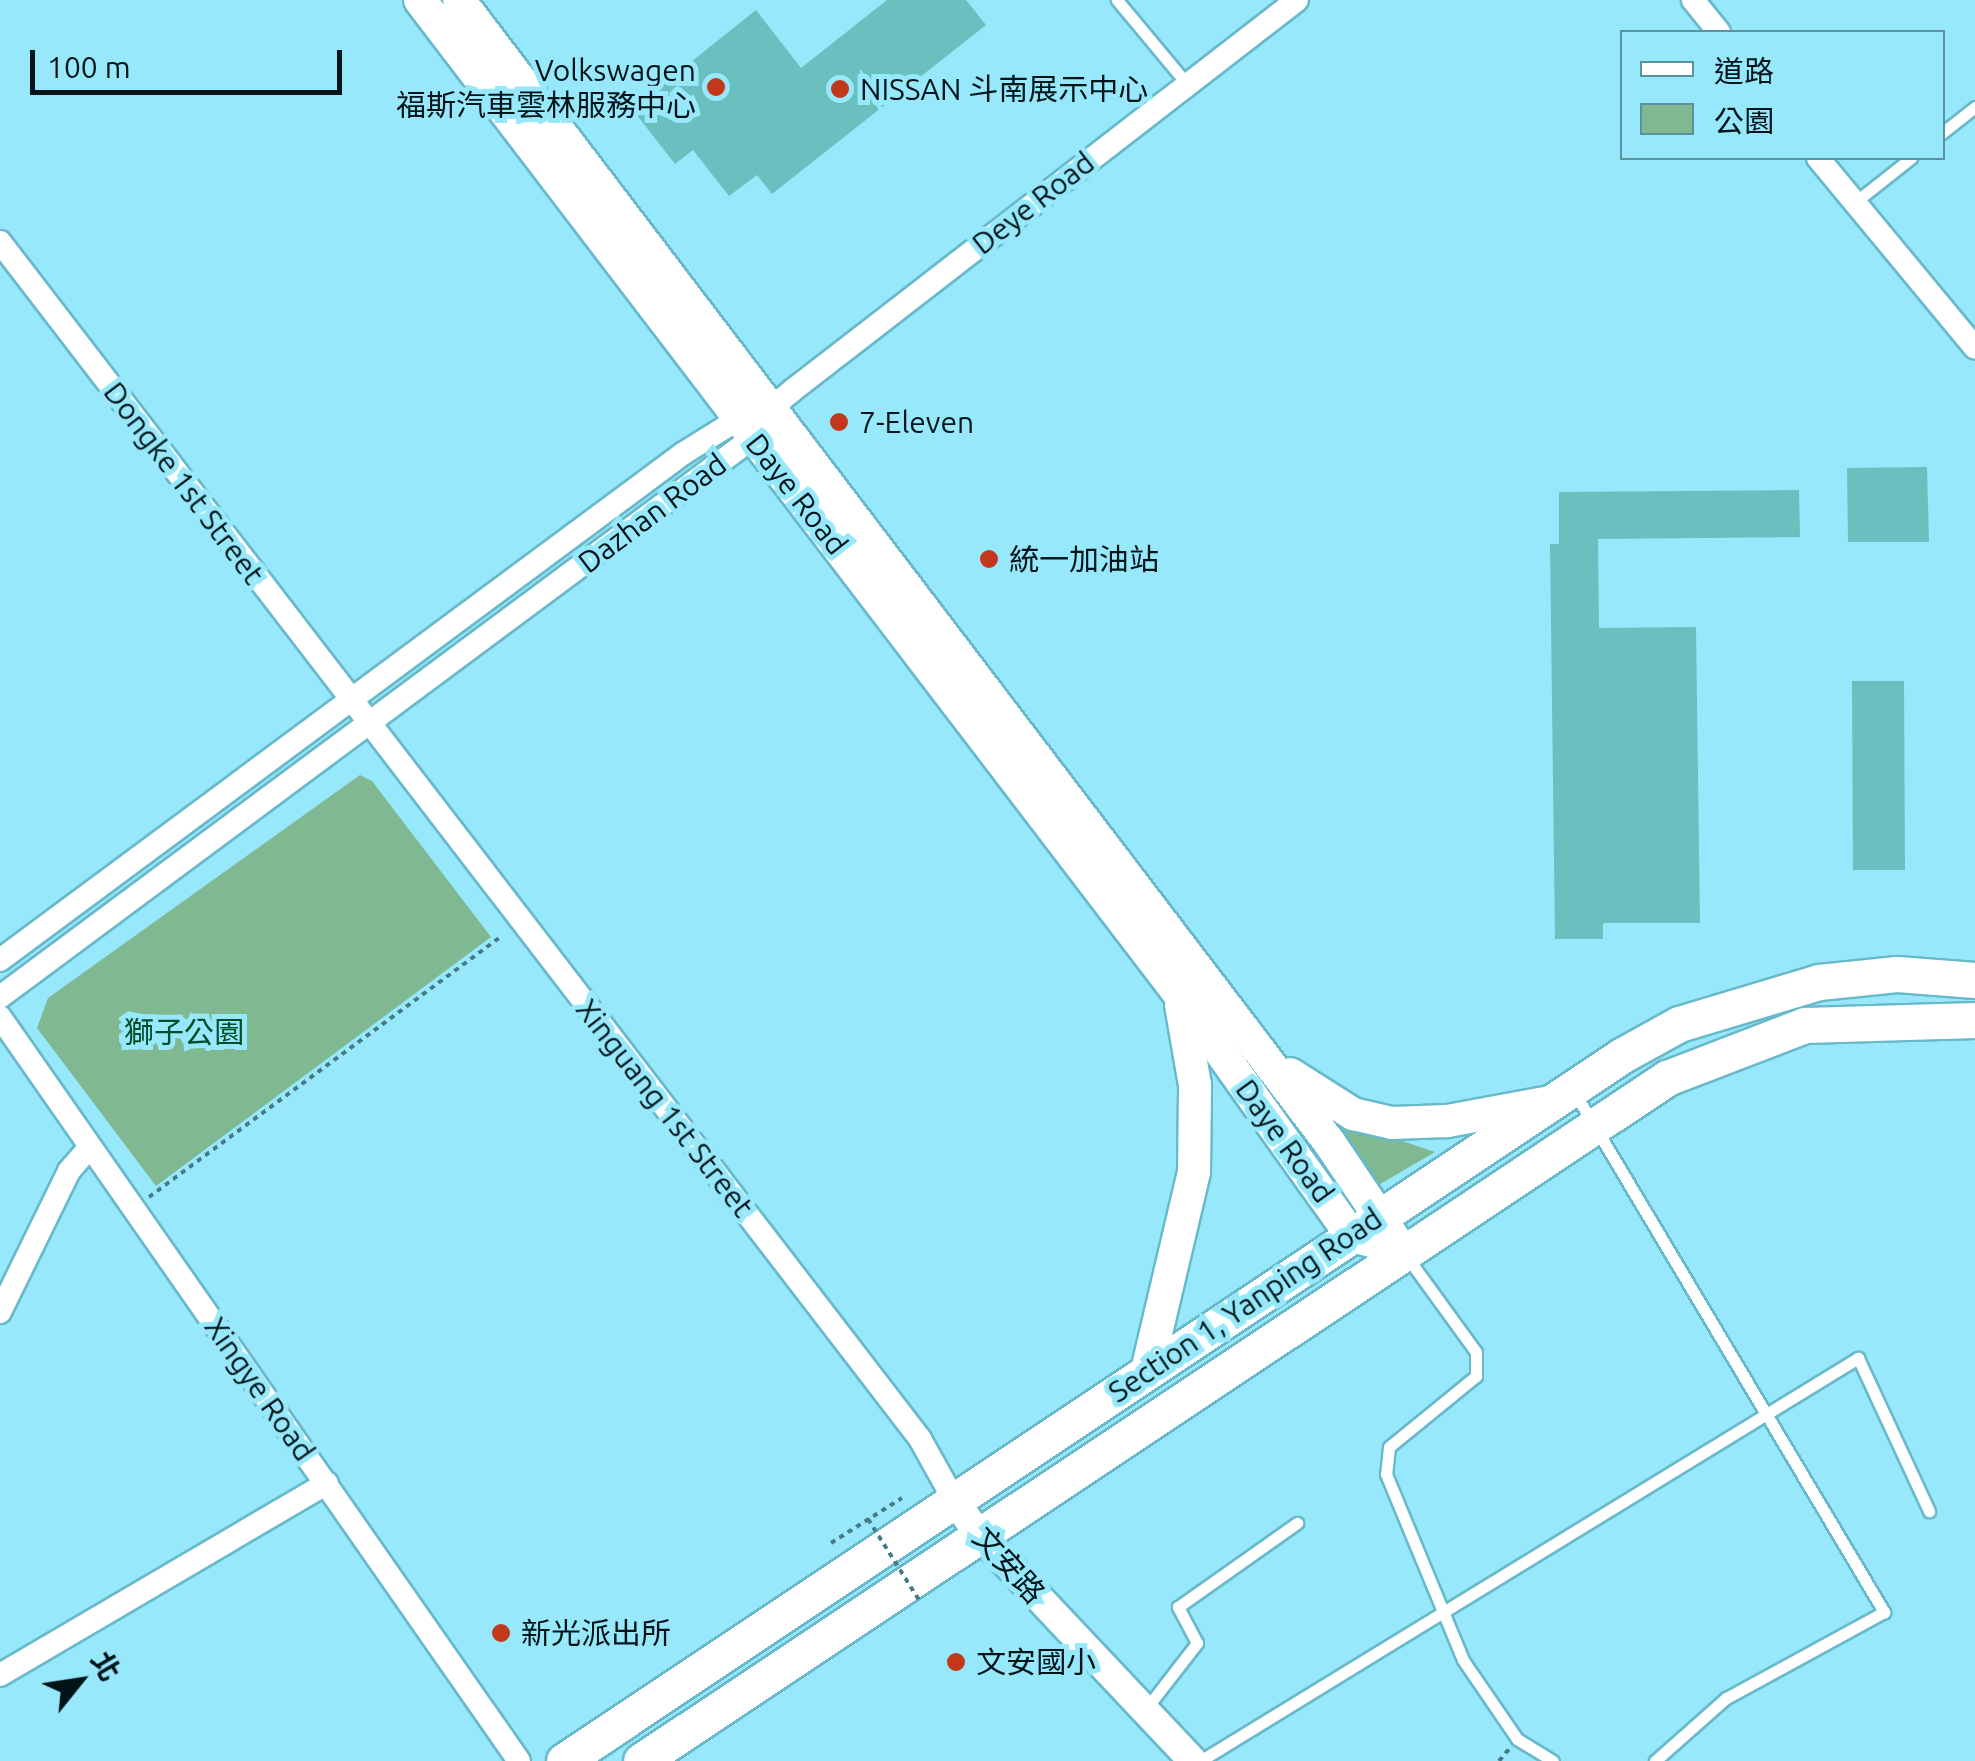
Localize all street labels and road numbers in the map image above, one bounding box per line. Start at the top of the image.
street label: Deye Road [965,144,1101,262]
street label: Dongke 1st Street [96,375,272,591]
street label: Daye Road [739,426,855,562]
street label: Dazhan Road [571,446,733,580]
street label: Xinguang 1st Street [569,992,761,1224]
street label: Daye Road [1228,1072,1342,1210]
street label: Section 1, Yanping Road [1101,1200,1389,1410]
street label: Xingye Road [197,1310,323,1468]
street label: 文安路 [966,1520,1052,1610]

